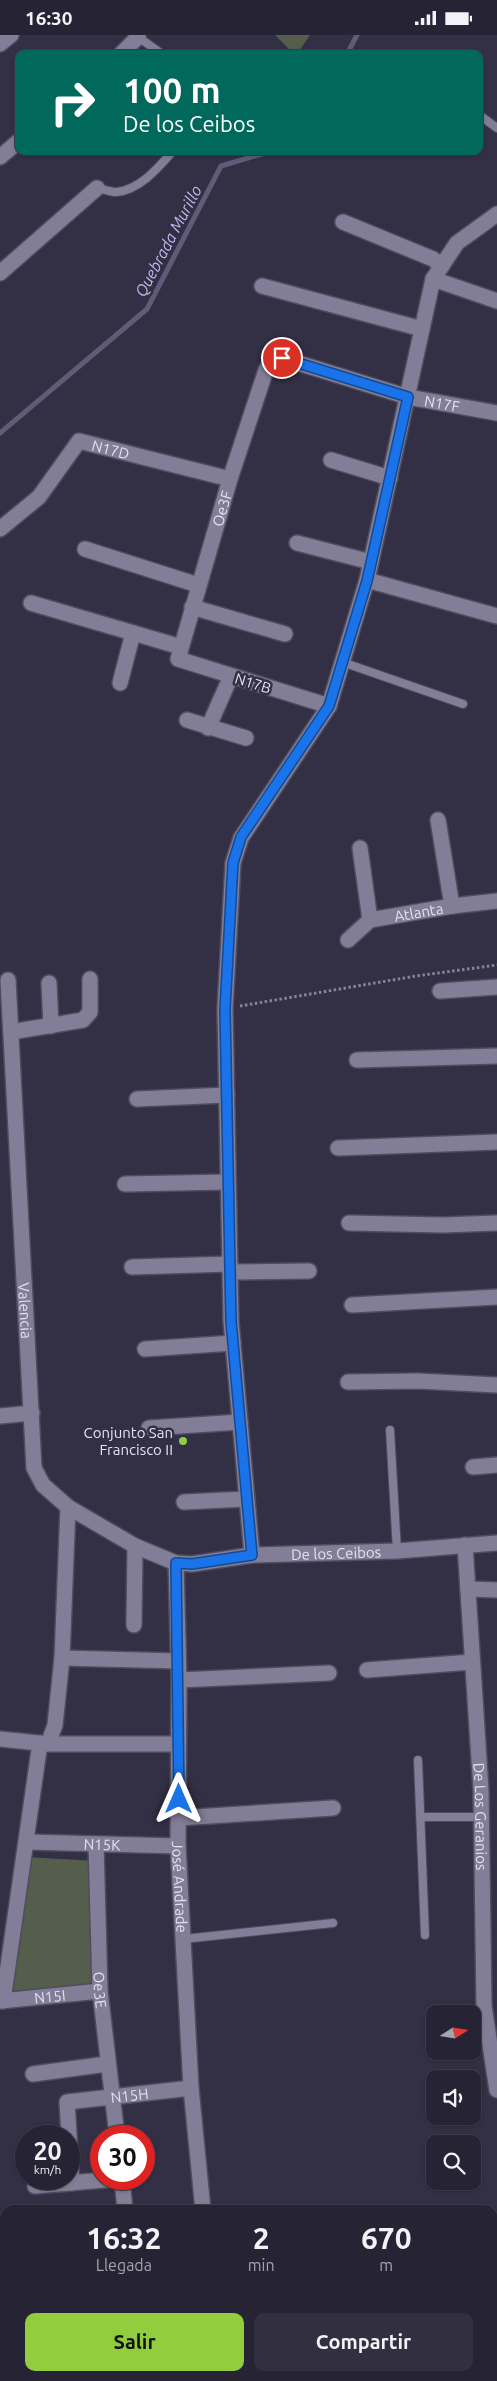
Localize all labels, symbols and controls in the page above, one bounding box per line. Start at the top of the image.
text: 16:30 [25,7,73,29]
icon: right [40,70,105,135]
text: 100 m [123,70,221,110]
text: De los Ceibos [123,111,255,136]
water label: Quebrada Murillo [131,182,206,300]
pin [261,337,303,379]
icon: arrive [268,344,296,372]
street label: N17F [423,392,461,415]
street label: N17D [90,436,131,462]
street label: Oe3F [208,488,235,528]
street label: N17B [233,669,273,697]
street label: Atlanta [393,899,444,924]
street label: Valencia [16,1282,36,1339]
place label: Conjunto San Francisco II [83,1424,173,1458]
marker: Conjunto San Francisco II [177,1435,189,1447]
street label: De los Ceibos [291,1543,381,1562]
street label: De Los Geranios [471,1762,491,1871]
position arrow [152,1772,204,1824]
street label: N15K [83,1835,121,1853]
street label: José Andrade [169,1841,191,1933]
street label: Oe3E [91,1971,110,2009]
street label: N15I [33,1986,66,2006]
north arrow [426,2005,481,2060]
map controls [426,2005,481,2190]
button: sound [426,2070,481,2125]
street label: N15H [110,2084,149,2106]
speed limit sign: 30 [90,2125,155,2190]
button: search [426,2135,481,2190]
text: 20 [33,2137,62,2165]
text: km/h [34,2163,61,2176]
text: 16:32 [86,2221,161,2255]
text: 2 [253,2221,270,2255]
text: 670 [361,2221,412,2255]
text: Llegada [96,2256,152,2274]
text: min [248,2256,275,2274]
text: m [379,2256,393,2274]
button: Salir [25,2313,244,2371]
button: Compartir [254,2313,473,2371]

